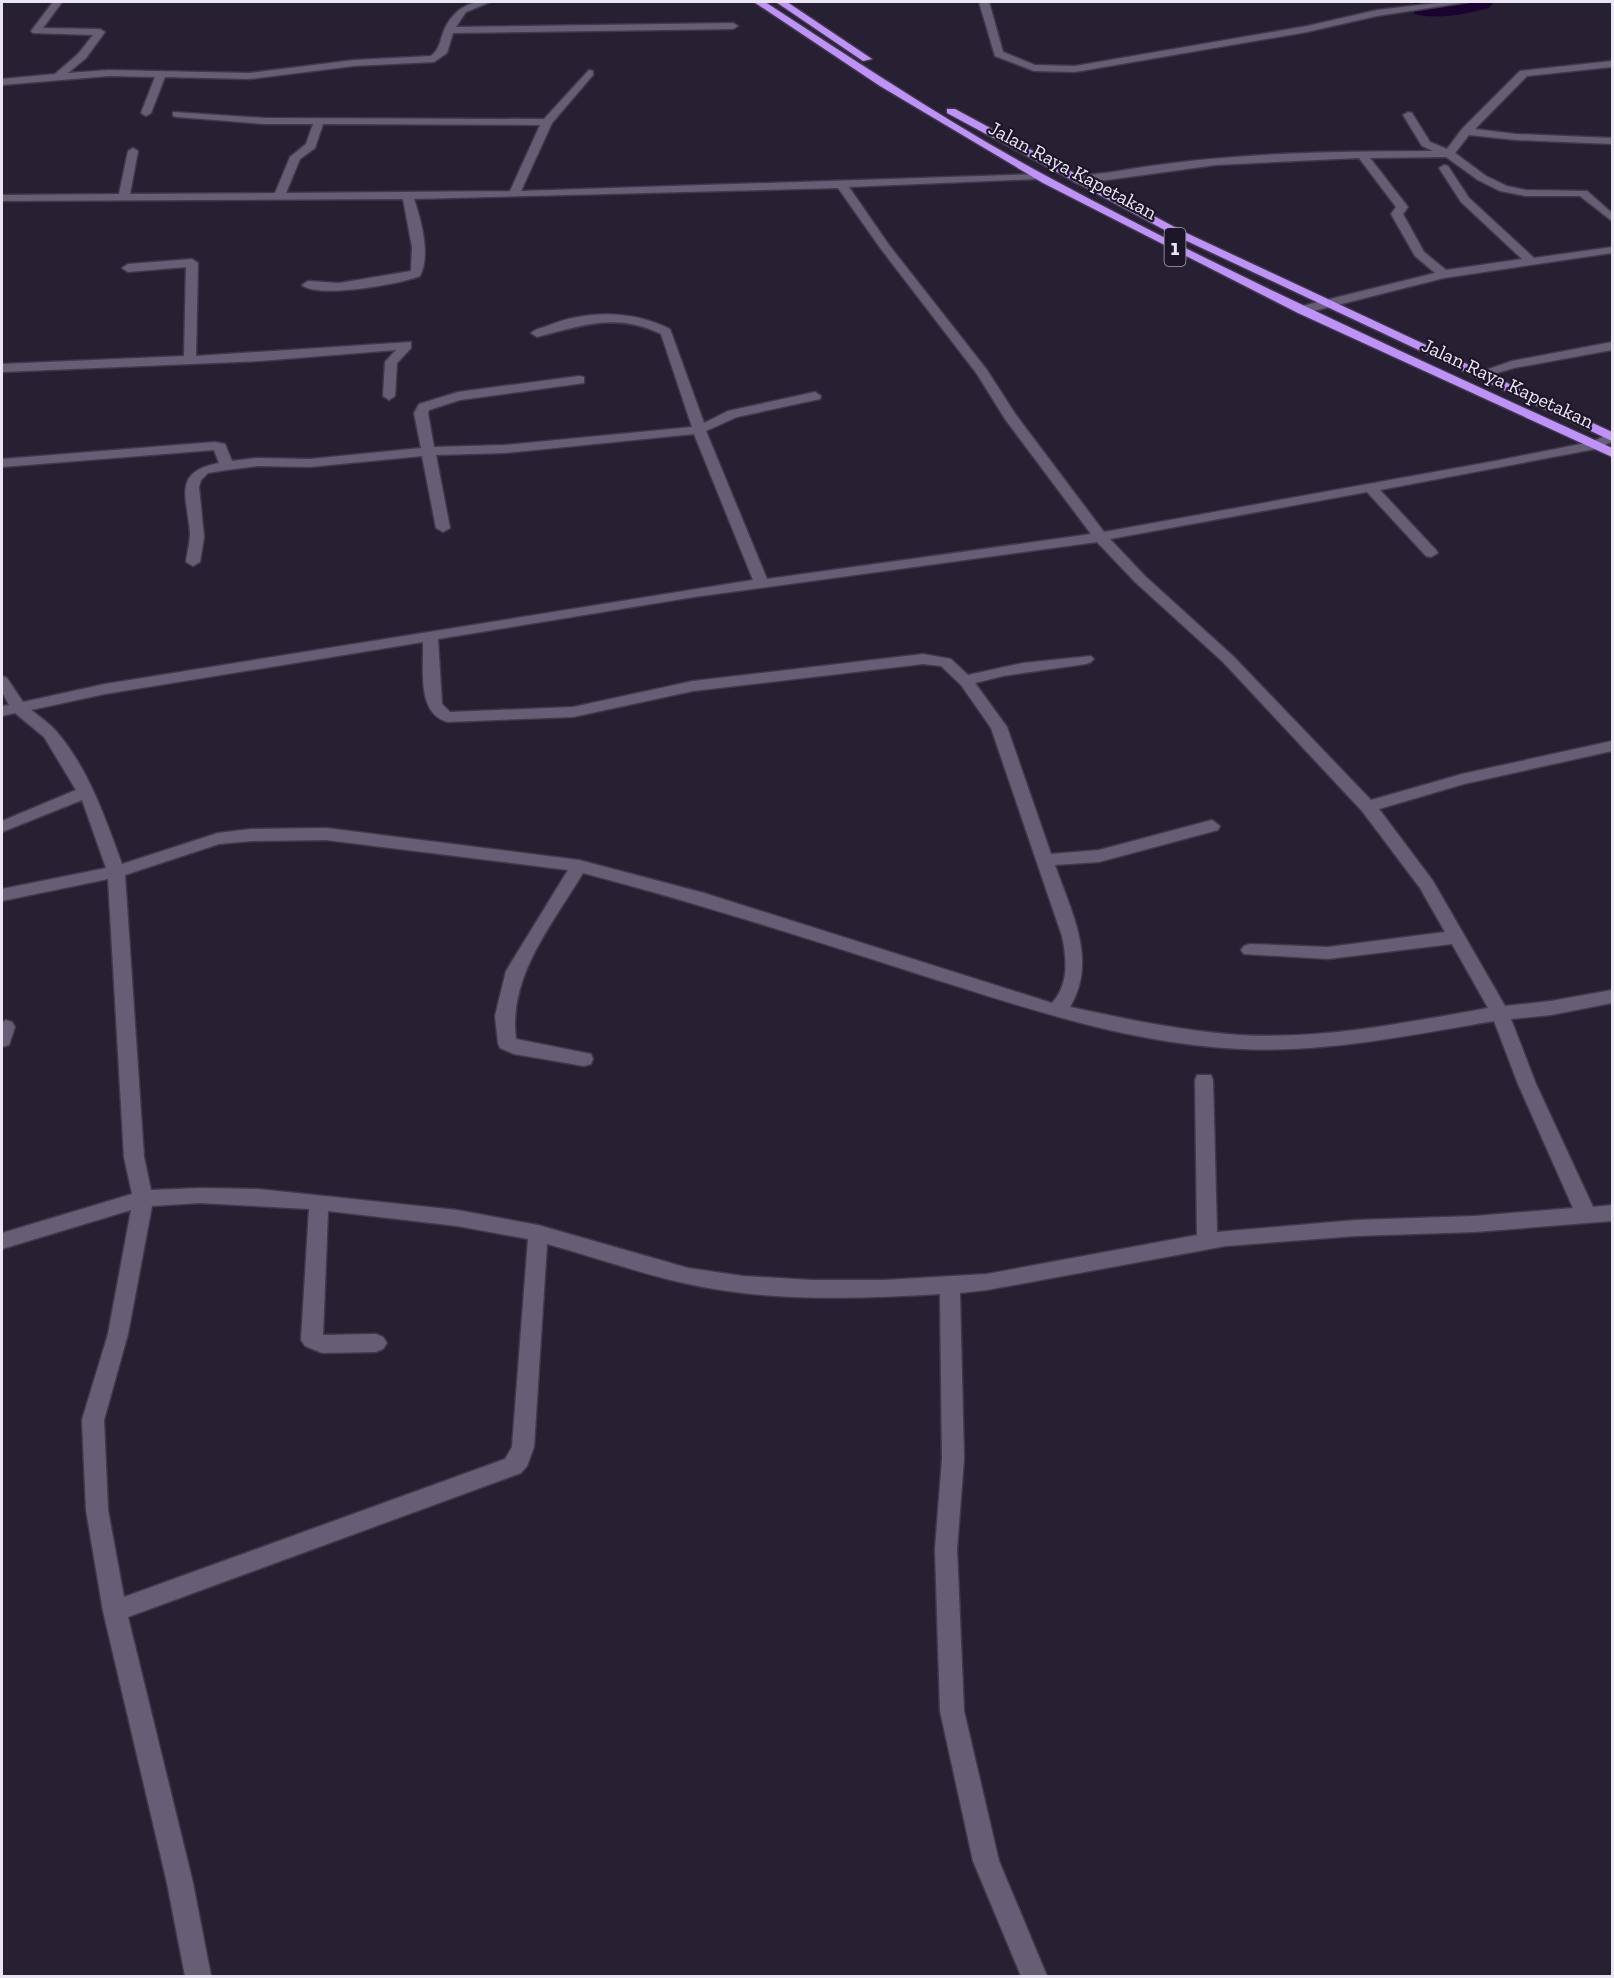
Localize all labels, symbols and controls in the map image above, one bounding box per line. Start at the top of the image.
street label: Jalan Raya Kapetakan [985,116,1162,225]
road number: 1 [1164,228,1186,266]
street label: Jalan Raya Kapetakan [1418,333,1598,434]

